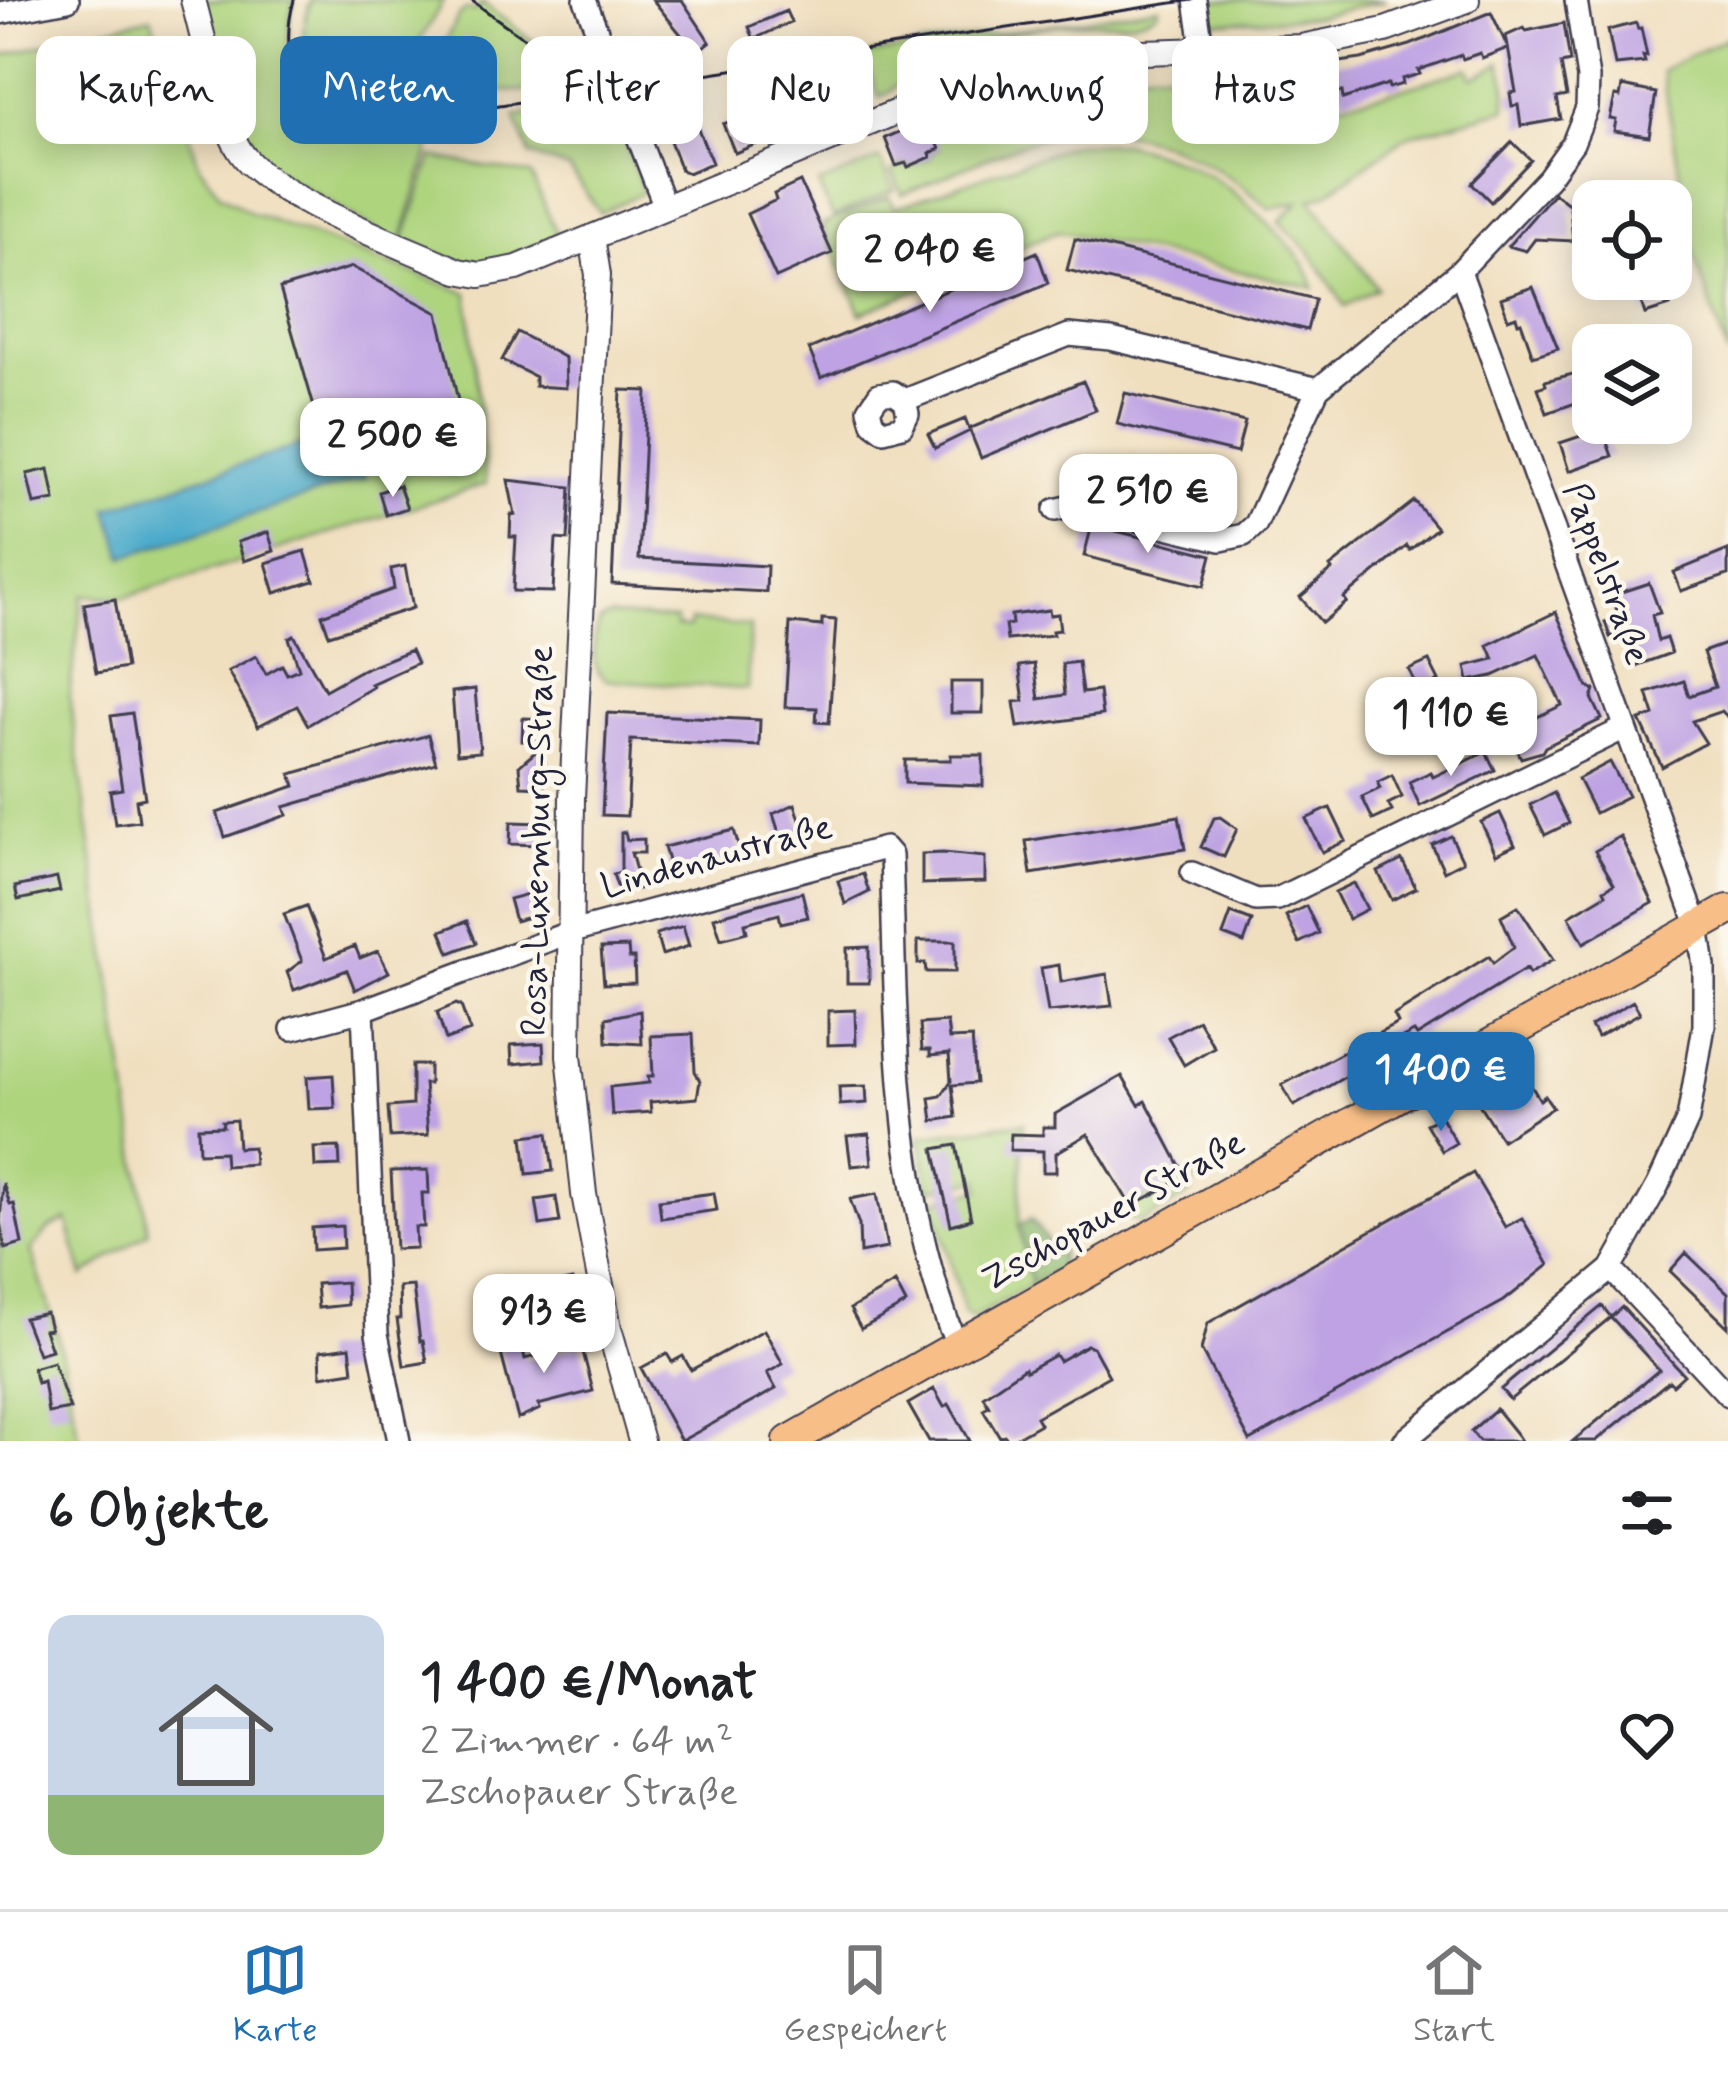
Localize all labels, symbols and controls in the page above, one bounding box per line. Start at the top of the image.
chip: Kaufen [36,36,256,144]
chip: Mieten [280,36,497,144]
chip: Filter [521,36,703,144]
chip: Neu [727,36,873,144]
chip: Wohnung [897,36,1148,144]
chip: Haus [1172,36,1339,144]
map controls [1572,180,1692,444]
button: locate [1572,180,1692,300]
pin: 2 040 € [819,213,1041,315]
text: 2 040 € [864,226,996,277]
button: layers [1572,324,1692,444]
pin: 2 500 € [282,398,504,500]
text: 2 500 € [327,411,459,462]
pin: 2 510 € [1037,454,1259,556]
text: 2 510 € [1086,467,1210,518]
street label: Pappelstraße [1550,477,1660,671]
street label: Rosa-Luxemburg-Straße [512,645,568,1037]
pin: 1 110 € [1340,677,1562,779]
text: 1 110 € [1392,690,1510,741]
street label: Lindenaustraße [596,805,838,911]
pin: 1 400 € [1330,1032,1552,1134]
text: 1 400 € [1374,1045,1508,1096]
street label: Zschopauer Straße [974,1120,1254,1304]
pin: 913 € [460,1274,628,1376]
text: 913 € [500,1287,588,1338]
text: 6 Objekte [48,1480,269,1546]
icon: filters [1614,1480,1680,1546]
text: 1 400 €/Monat [420,1651,757,1717]
icon: home [144,1663,288,1807]
icon: heart [1614,1702,1680,1768]
text: 2 Zimmer · 64 m² [420,1717,733,1768]
text: Zschopauer Straße [420,1768,738,1819]
tab: Karte [233,1937,317,2053]
tab: Gespeichert [784,1937,947,2053]
tab: Start [1413,1937,1495,2053]

